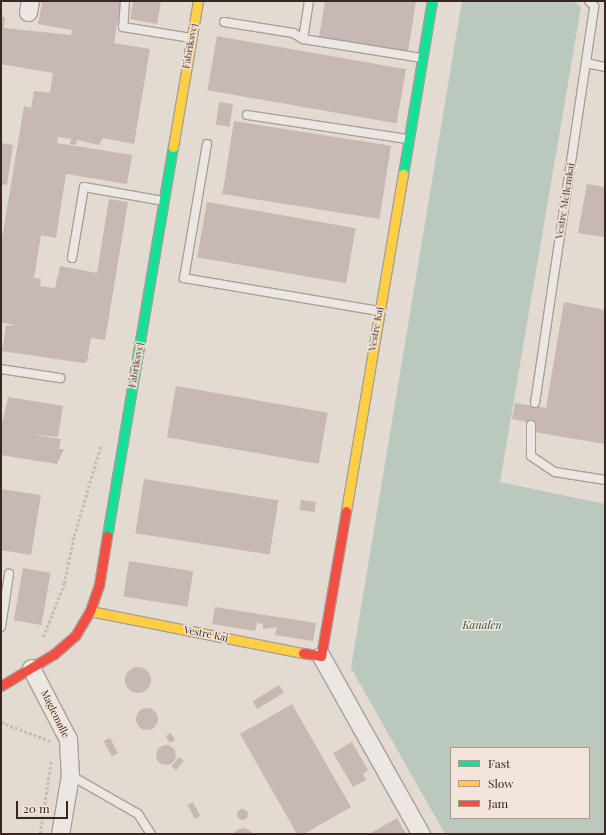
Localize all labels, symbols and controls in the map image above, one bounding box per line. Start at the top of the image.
street label: Fabriksvej [180,22,200,70]
street label: Vestre Mellemkaj [553,162,577,240]
street label: Vestre Kaj [366,306,386,352]
street label: Fabriksvej [126,341,146,389]
water label: Kanalen [462,618,502,632]
street label: Vestre Kaj [183,624,229,644]
street label: Maglemølle [38,688,72,740]
legend [450,747,590,819]
text: Fast [488,755,510,771]
text: Slow [488,775,514,791]
scale bar [18,793,70,819]
text: Jam [488,795,508,811]
text: 20 m [23,800,50,816]

